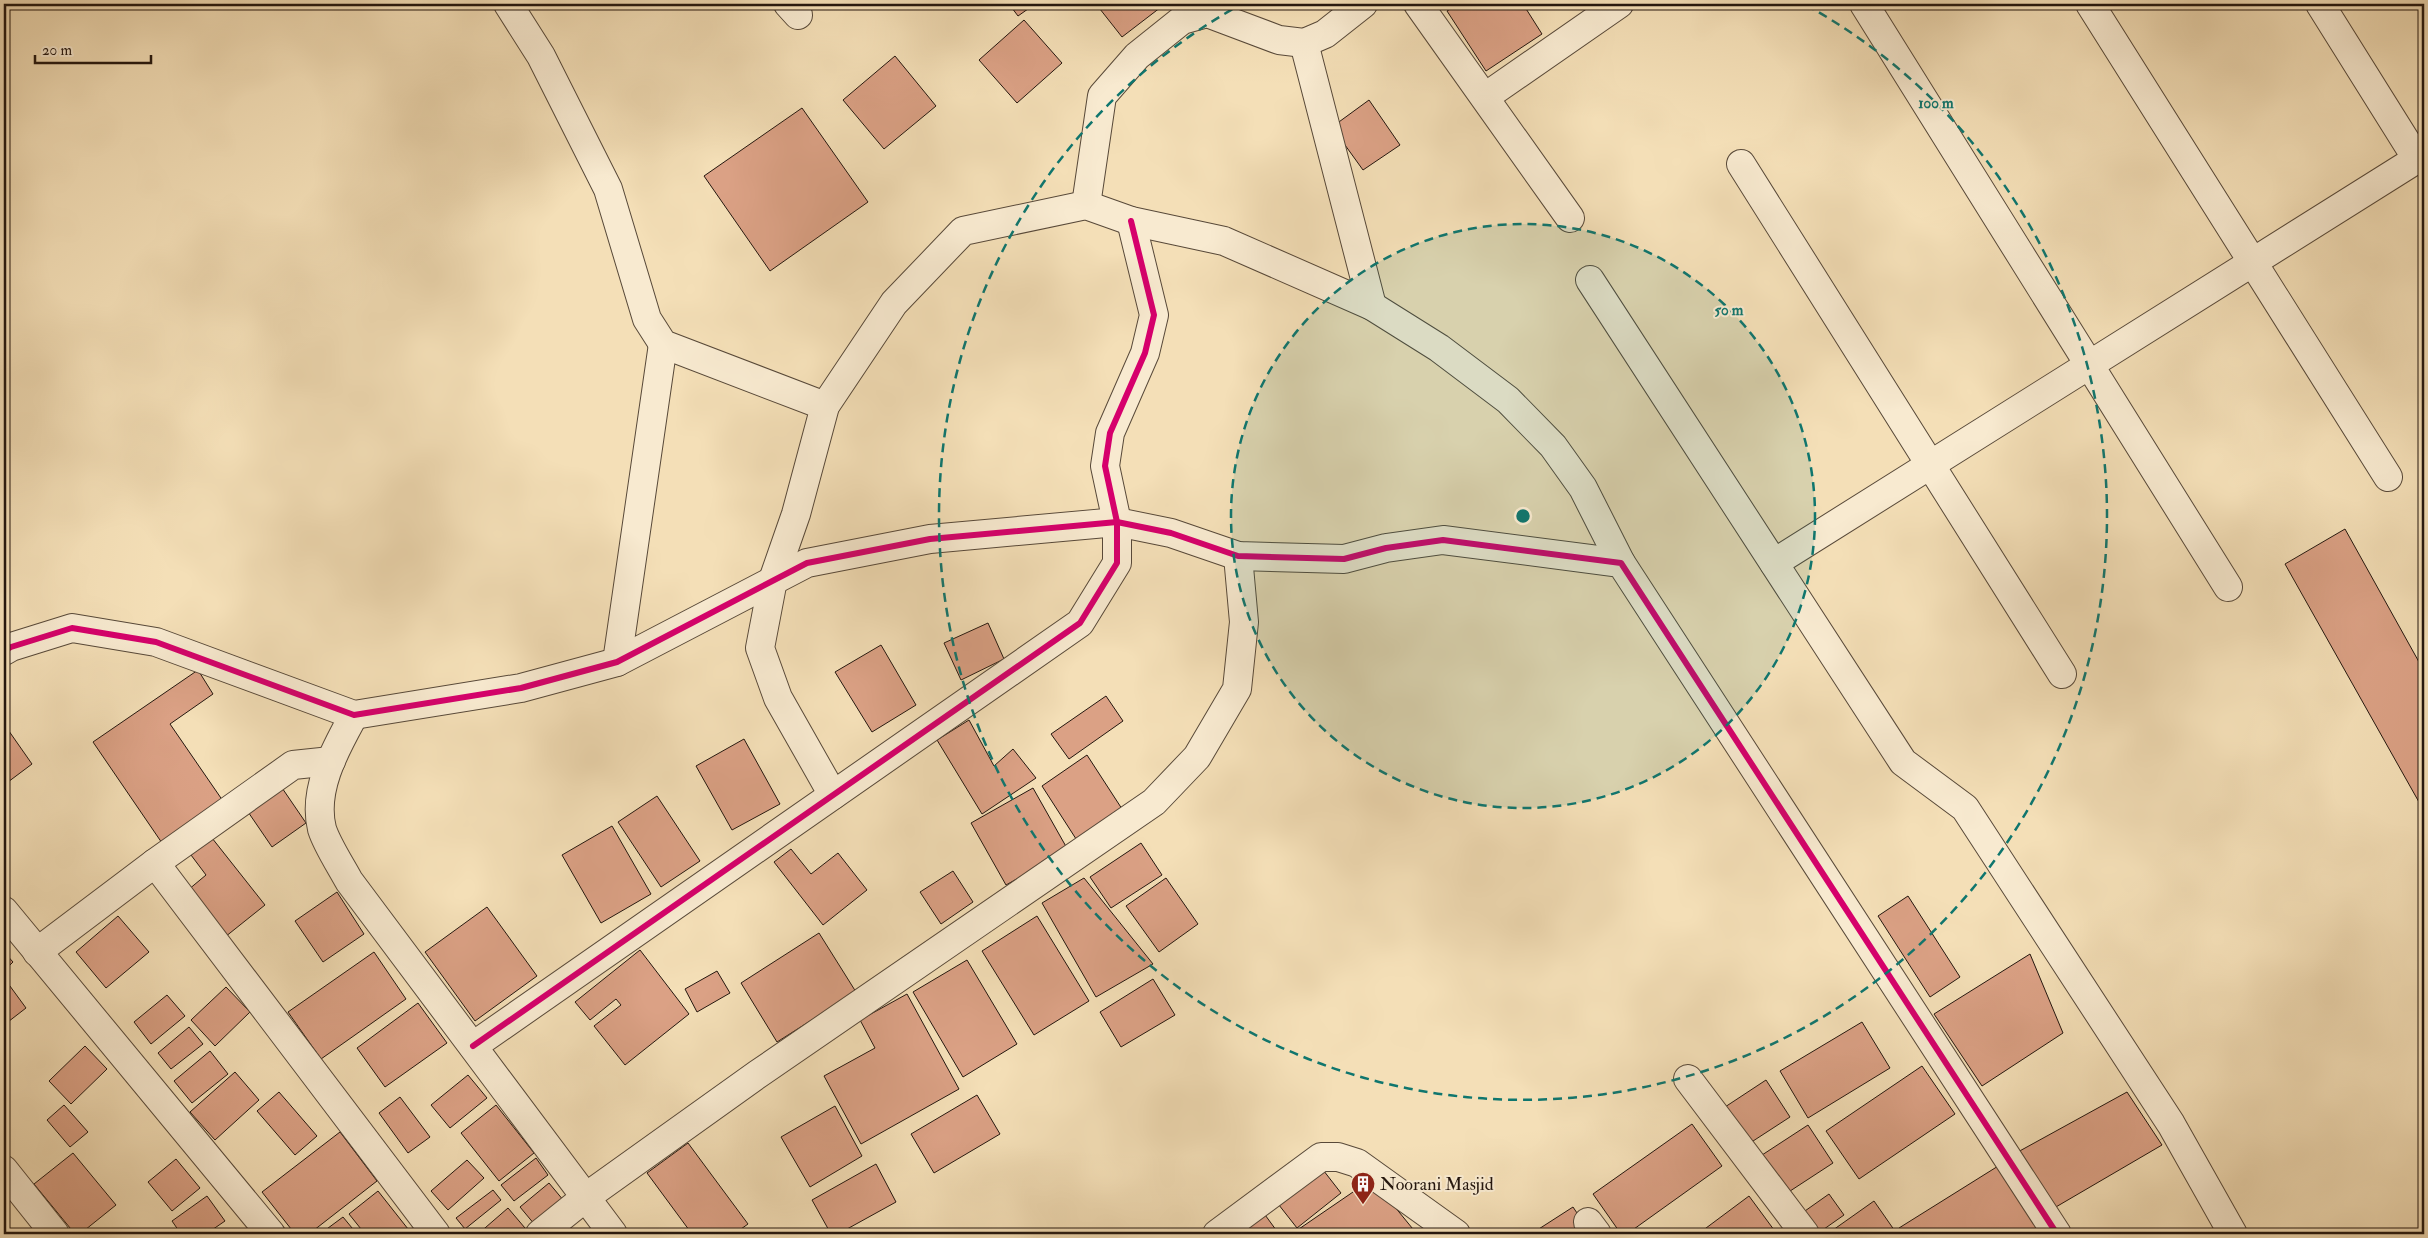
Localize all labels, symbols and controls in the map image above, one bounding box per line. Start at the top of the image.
scale bar [35,32,151,64]
text: 20 m [42,41,72,60]
text: 100 m [1918,94,1954,113]
text: 50 m [1715,301,1744,320]
centre of rings [1514,507,1532,525]
building icon: Noorani Masjid [1350,1171,1376,1205]
place label: Noorani Masjid [1380,1173,1494,1196]

